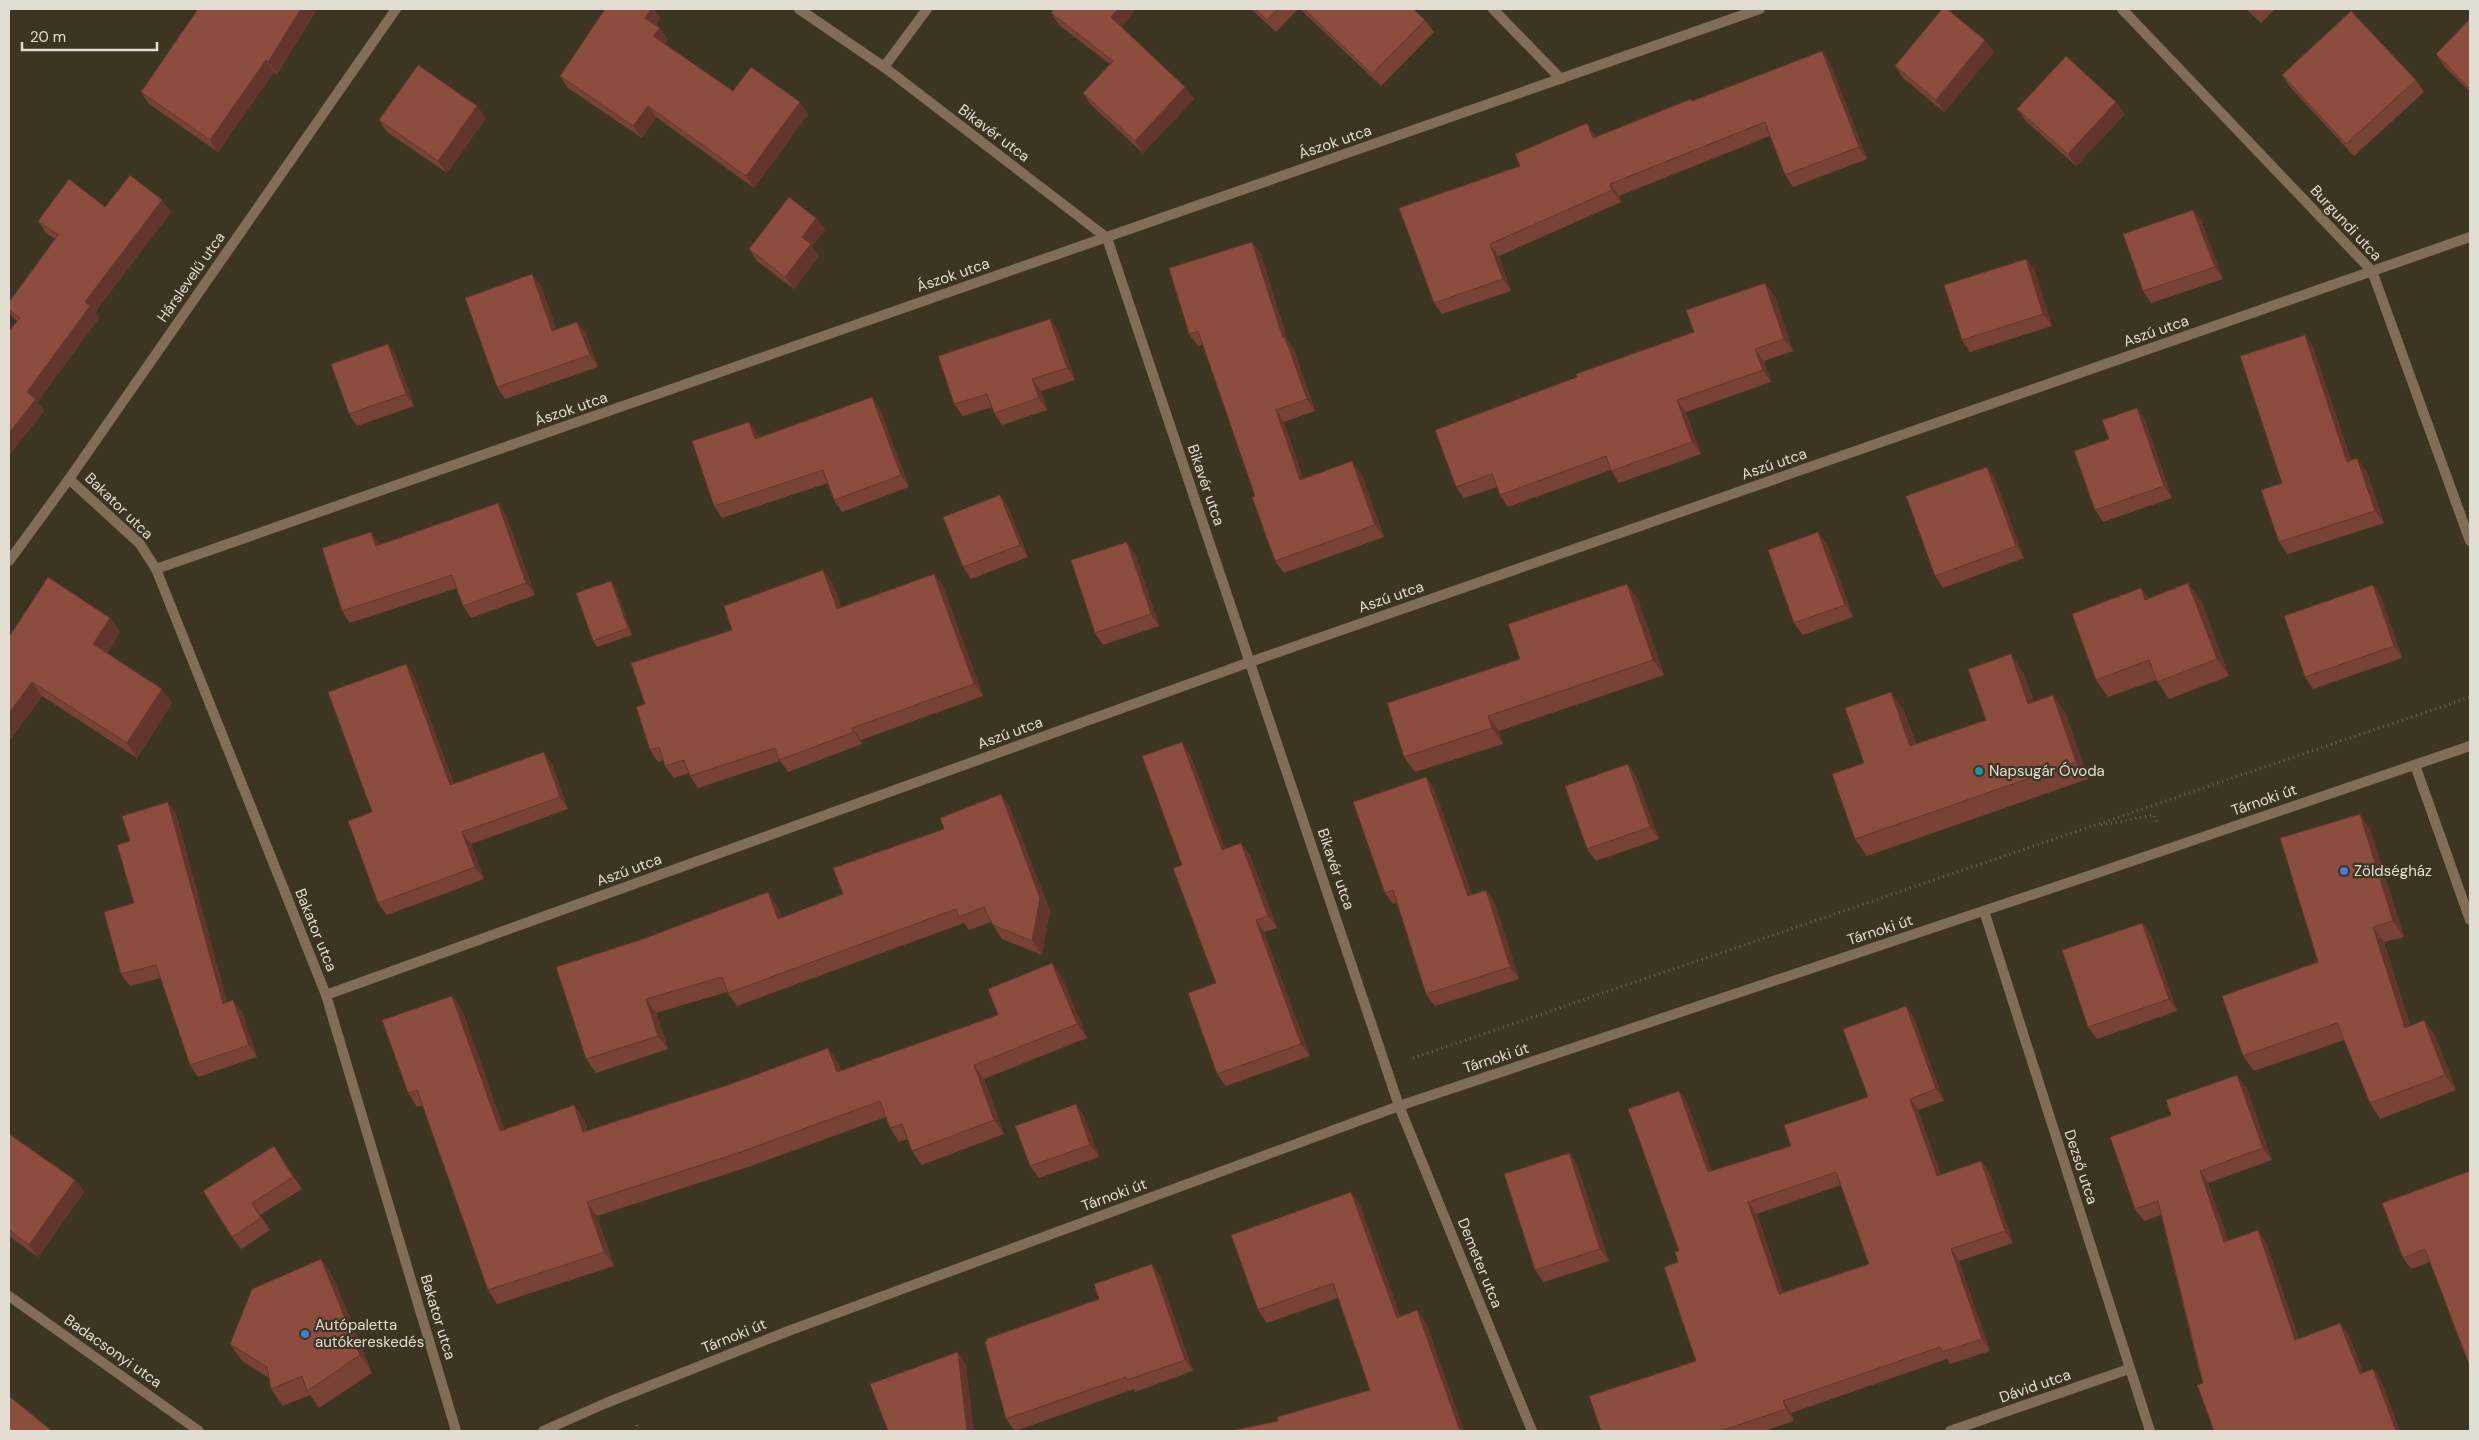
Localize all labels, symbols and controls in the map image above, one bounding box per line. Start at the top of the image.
scale bar [22,20,158,52]
text: 20 m [30,27,66,47]
street label: Bikavér utca [954,100,1034,166]
street label: Ászok utca [1296,120,1374,164]
street label: Burgundi utca [2306,181,2386,265]
street label: Hárslevelű utca [152,228,230,326]
street label: Ászok utca [914,253,992,297]
street label: Aszú utca [2121,310,2191,352]
street label: Ászok utca [532,387,610,431]
street label: Bikavér utca [1183,442,1229,528]
street label: Aszú utca [1739,443,1809,485]
street label: Bakator utca [80,468,158,544]
street label: Aszú utca [1356,576,1426,618]
street label: Aszú utca [975,712,1045,754]
place label: Napsugár Óvoda [1989,761,2105,781]
marker: Napsugár Óvoda [1973,765,1985,777]
street label: Tárnoki út [2229,779,2300,821]
street label: Bikavér utca [1313,826,1359,912]
street label: Aszú utca [594,849,664,891]
place label: Zöldségház [2354,861,2432,881]
marker: Zöldségház [2338,865,2350,877]
street label: Bakator utca [290,886,342,974]
street label: Tárnoki út [1844,910,1916,950]
street label: Tárnoki út [1460,1038,1532,1078]
street label: Dezső utca [2060,1127,2102,1207]
street label: Tárnoki út [1079,1174,1150,1216]
street label: Demeter utca [1453,1215,1507,1311]
street label: Bakator utca [416,1272,460,1362]
street label: Badacsonyi utca [60,1310,166,1392]
street label: Tárnoki út [699,1314,769,1358]
place label: Autópaletta autókereskedés [315,1315,424,1352]
marker: Autópaletta autókereskedés [299,1328,311,1340]
street label: Dávid utca [1997,1364,2073,1408]

